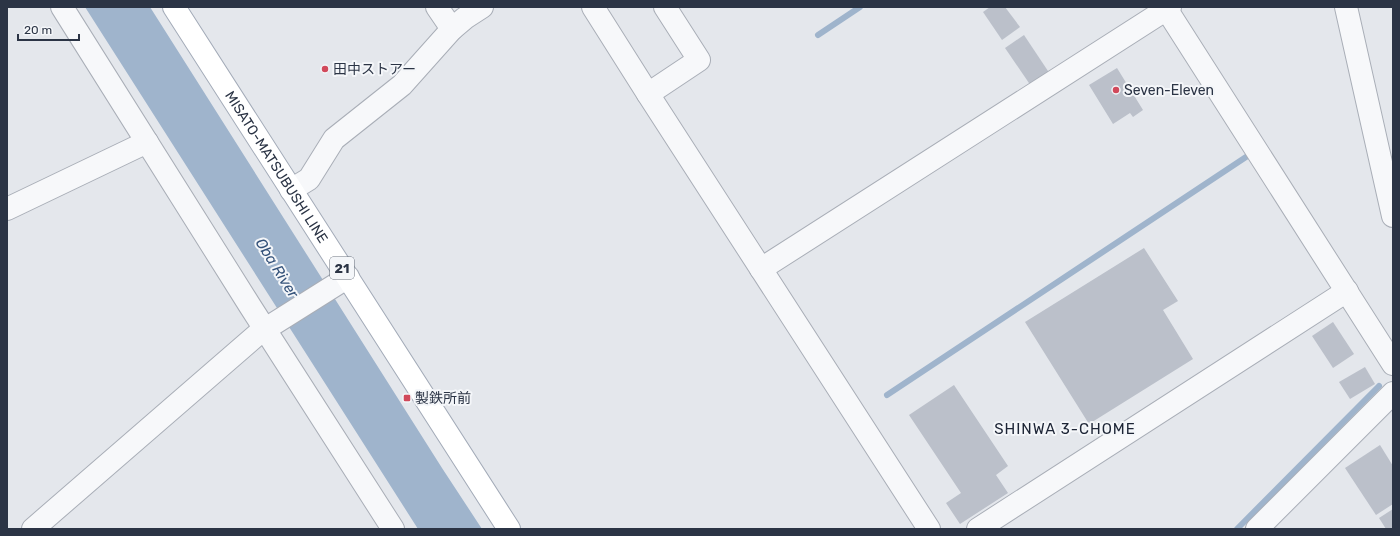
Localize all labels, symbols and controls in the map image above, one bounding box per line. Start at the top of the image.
scale bar [18,16,79,42]
text: 20 m [24,23,52,37]
place label: 田中ストアー [333,61,416,78]
marker: 田中ストアー [320,64,330,74]
place label: Seven-Eleven [1124,82,1214,99]
marker: Seven-Eleven [1111,85,1121,95]
street label: MISATO-MATSUBUSHI LINE [221,88,331,246]
water label: Oba River [252,235,303,302]
road number: 21 [330,257,354,279]
place label: 製鉄所前 [415,390,471,407]
marker: 製鉄所前 [402,393,412,403]
district label: SHINWA 3-CHOME [994,420,1136,438]

